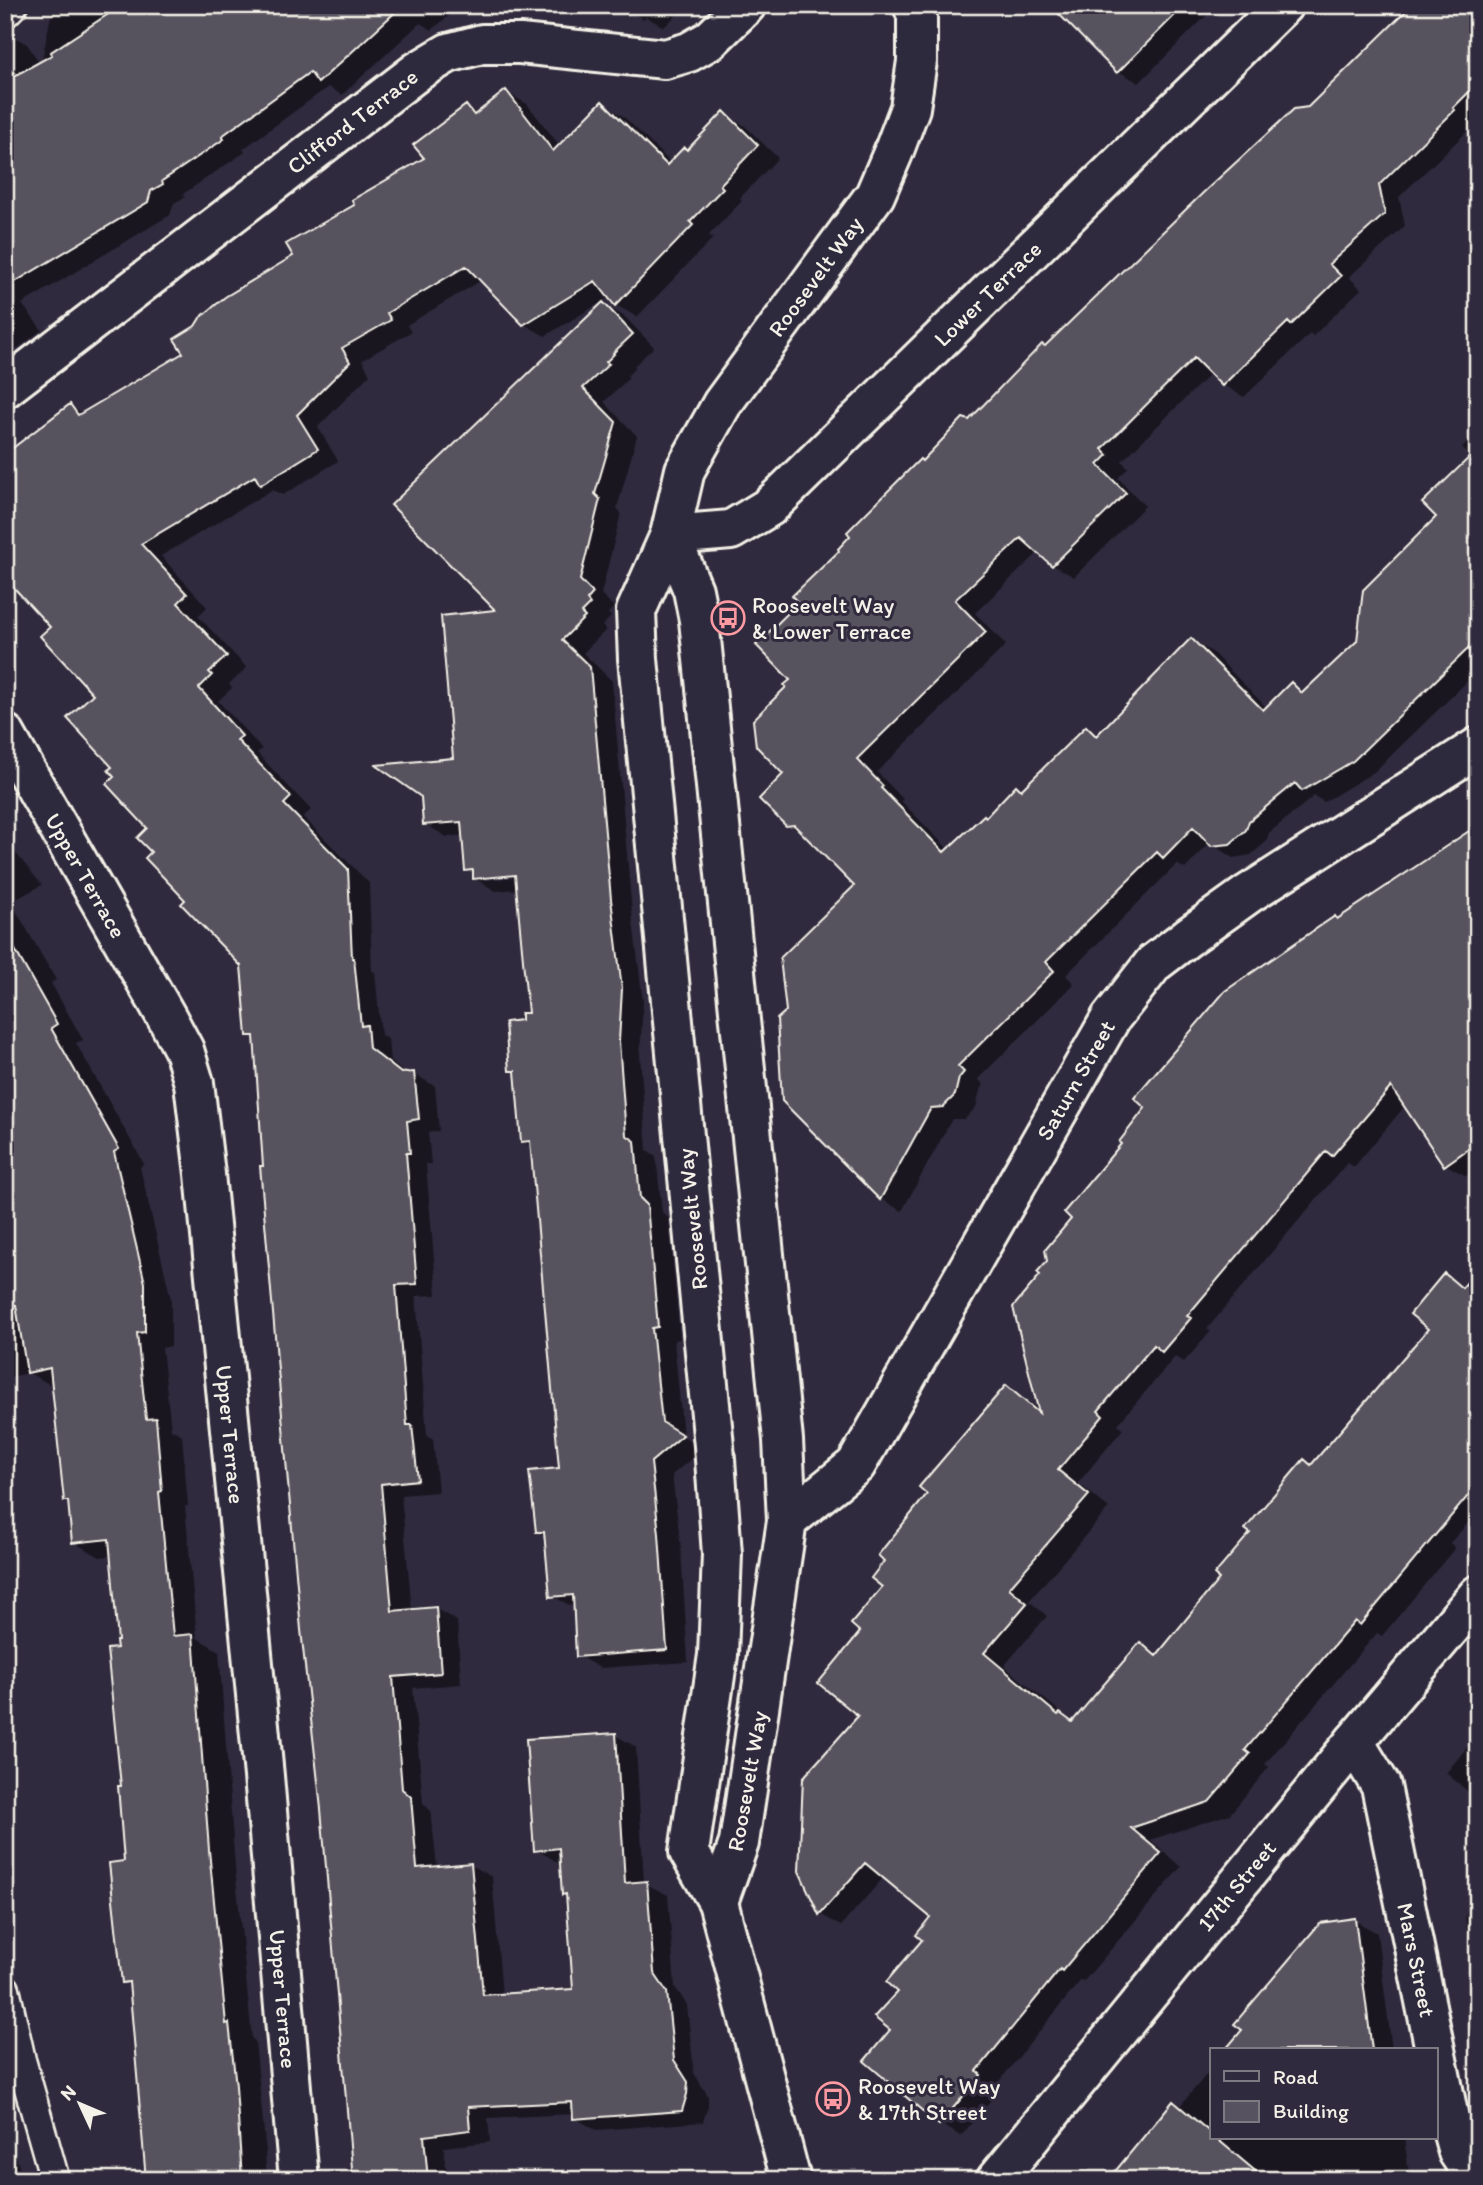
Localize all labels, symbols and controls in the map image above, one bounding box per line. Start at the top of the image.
street label: Clifford Terrace [281,62,423,180]
street label: Roosevelt Way [762,211,869,342]
street label: Lower Terrace [928,235,1047,352]
place label: Roosevelt Way & Lower Terrace [752,591,911,645]
bus stop icon: Roosevelt Way & Lower Terrace [709,599,747,637]
street label: Upper Terrace [39,808,132,943]
street label: Saturn Street [1030,1015,1121,1145]
street label: Roosevelt Way [671,1147,713,1291]
street label: Upper Terrace [210,1364,251,1505]
street label: Roosevelt Way [721,1708,773,1853]
street label: 17th Street [1191,1834,1282,1937]
street label: Mars Street [1391,1900,1442,2020]
street label: Upper Terrace [263,1928,303,2070]
legend [1210,2048,1438,2140]
text: Road [1273,2064,1319,2089]
north arrow [46,2070,116,2140]
place label: Roosevelt Way & 17th Street [858,2072,1000,2126]
text: N [55,2080,81,2105]
bus stop icon: Roosevelt Way & 17th Street [814,2080,852,2118]
text: Building [1273,2098,1349,2123]

